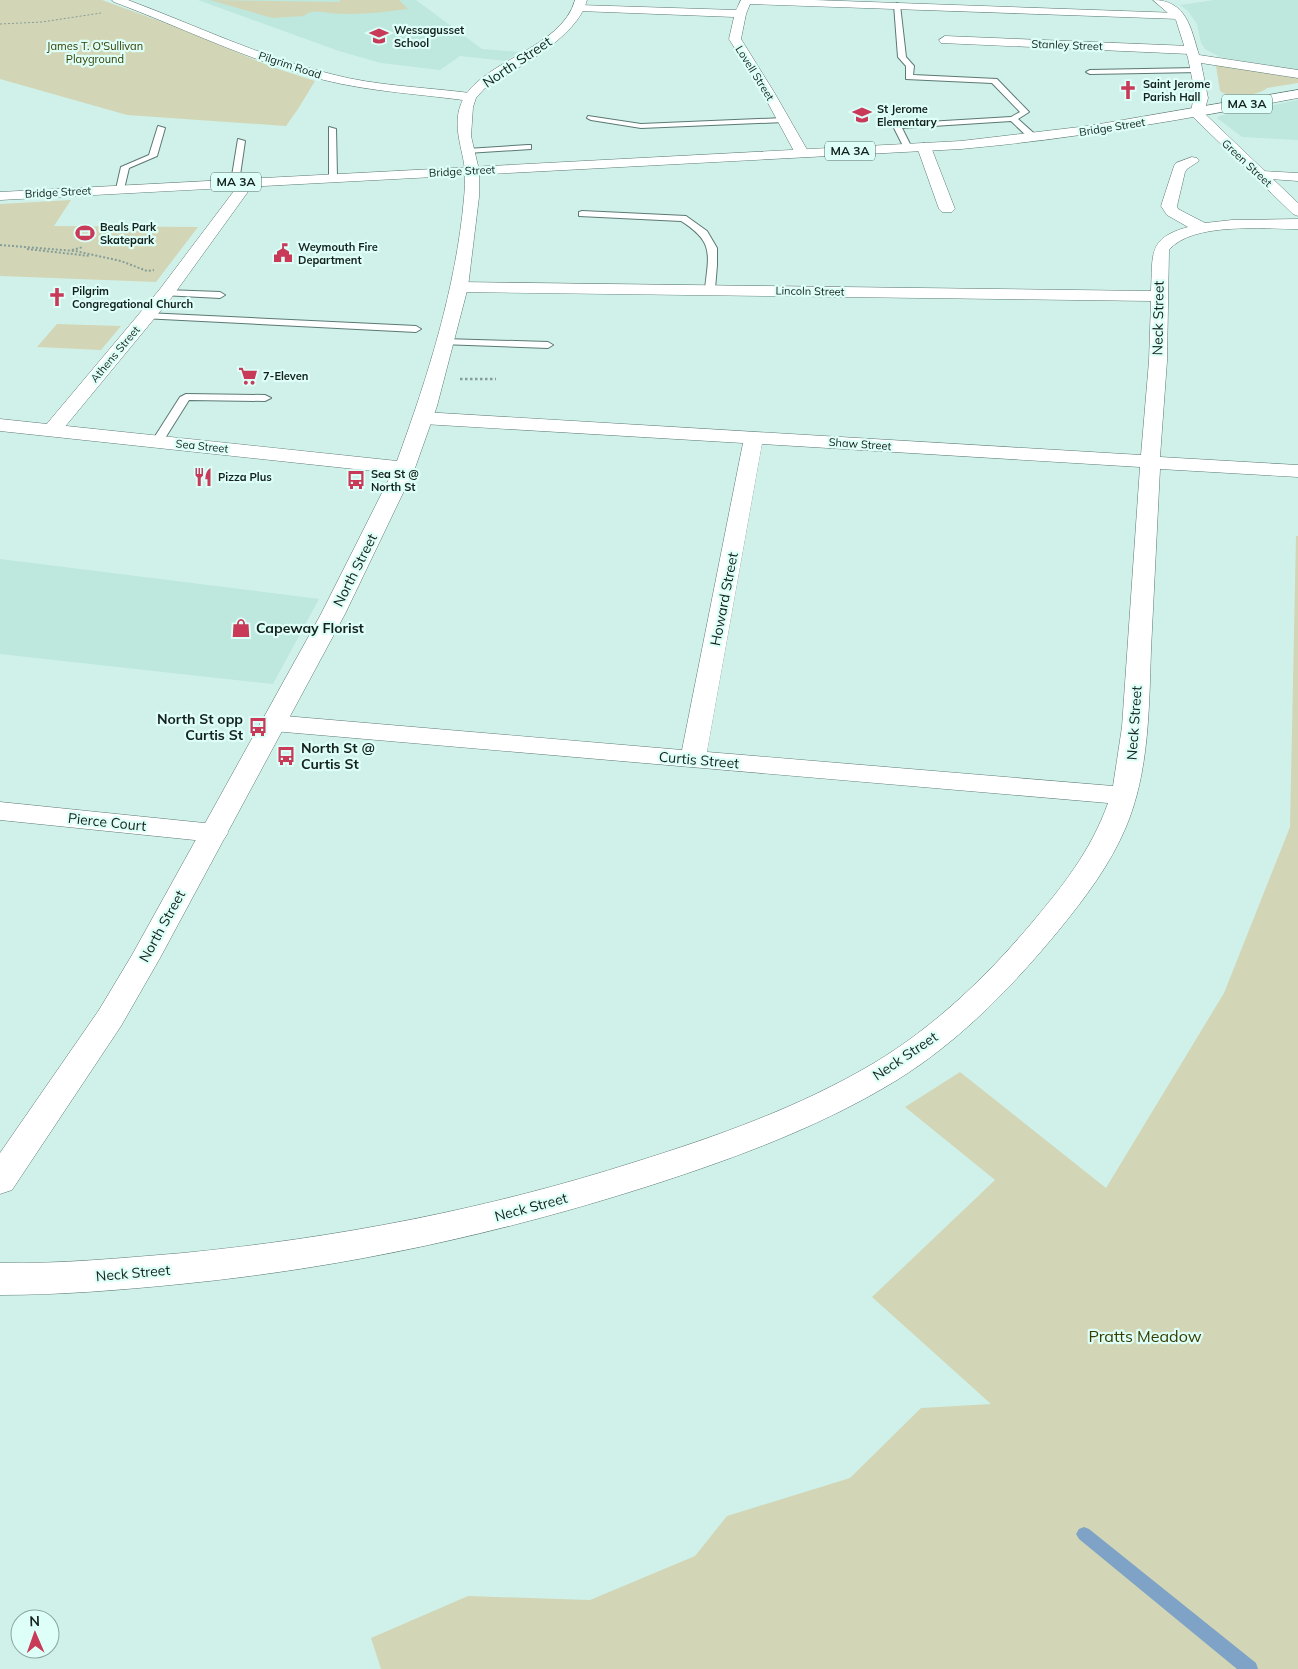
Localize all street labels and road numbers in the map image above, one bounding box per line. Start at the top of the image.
street label: North Street [479,32,555,92]
street label: Stanley Street [1031,37,1103,53]
street label: Lovell Street [733,43,778,103]
street label: Pilgrim Road [257,48,323,82]
road number: MA 3A [1222,95,1272,114]
street label: Bridge Street [1078,115,1146,139]
street label: Green Street [1219,136,1275,190]
road number: MA 3A [825,142,875,160]
street label: Bridge Street [428,162,496,180]
road number: MA 3A [211,172,261,192]
street label: Bridge Street [24,183,92,201]
street label: Neck Street [1148,280,1168,355]
street label: Lincoln Street [775,283,845,299]
street label: Athens Street [87,323,143,385]
street label: Shaw Street [828,435,892,453]
street label: Sea Street [175,436,229,456]
street label: North Street [329,530,381,609]
street label: Howard Street [706,551,742,647]
street label: Neck Street [1122,685,1146,761]
street label: Curtis Street [658,748,740,772]
street label: Pierce Court [67,809,147,835]
street label: North Street [135,887,189,965]
street label: Neck Street [869,1028,941,1084]
street label: Neck Street [493,1189,569,1225]
street label: Neck Street [95,1261,171,1285]

